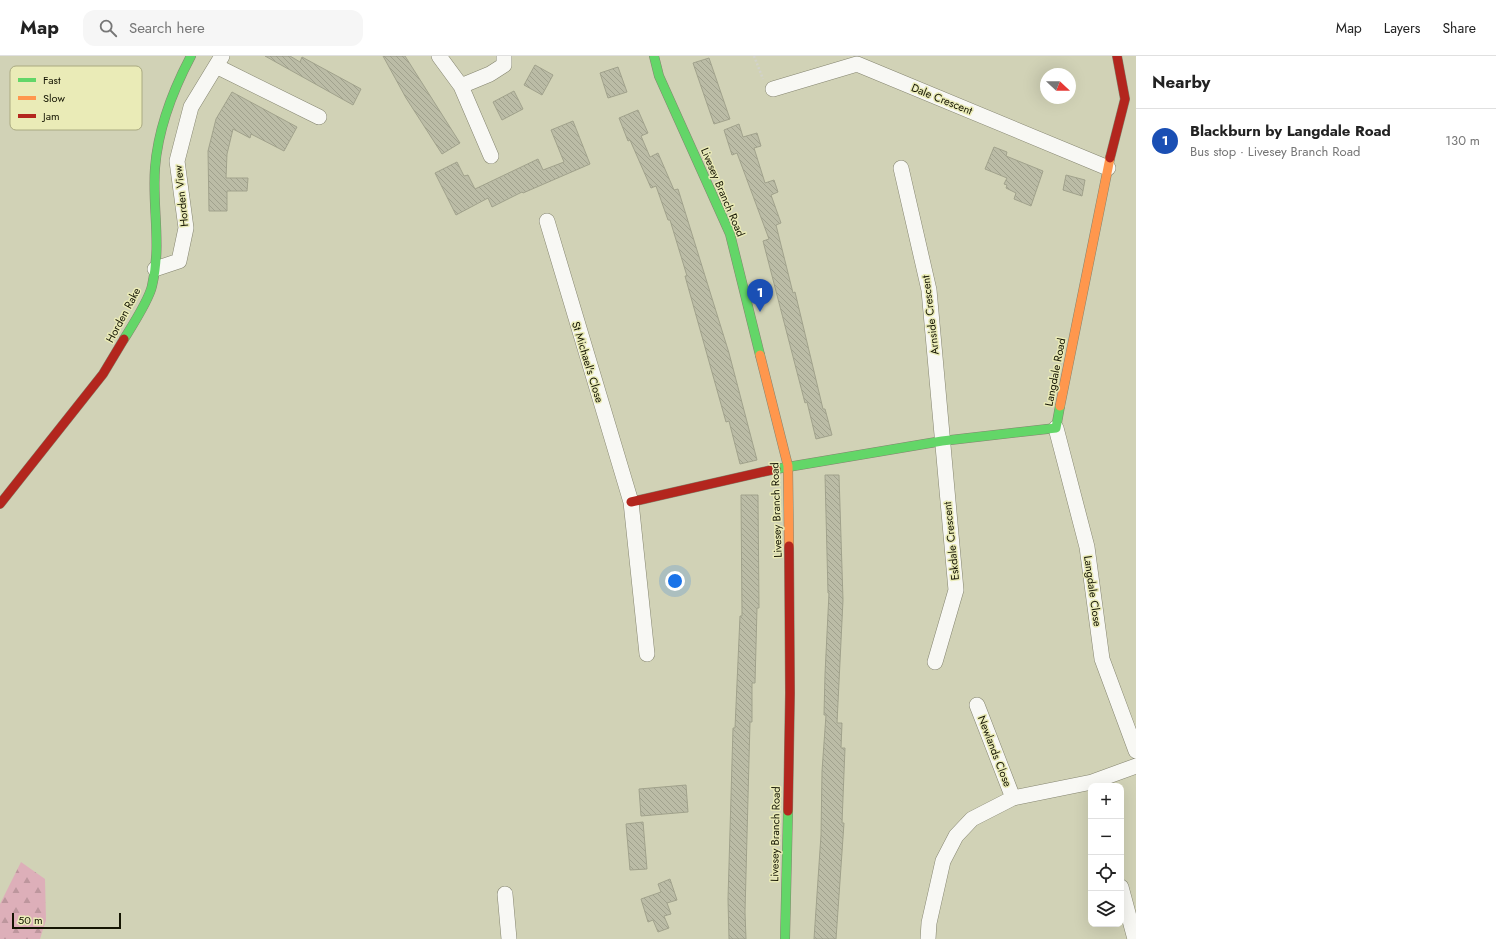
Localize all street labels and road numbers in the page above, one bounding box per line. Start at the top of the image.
street label: Dale Crescent [909,79,975,119]
street label: Livesey Branch Road [697,145,749,239]
street label: Horden View [170,164,192,228]
street label: Arnside Crescent [917,274,943,356]
street label: Horden Rake [102,284,144,345]
street label: St Michael's Close [568,319,608,405]
street label: Langdale Road [1041,337,1069,407]
street label: Livesey Branch Road [766,462,786,558]
street label: Eskdale Crescent [939,501,963,581]
street label: Langdale Close [1080,554,1106,628]
street label: Newlands Close [974,713,1016,789]
street label: Livesey Branch Road [766,786,784,882]

